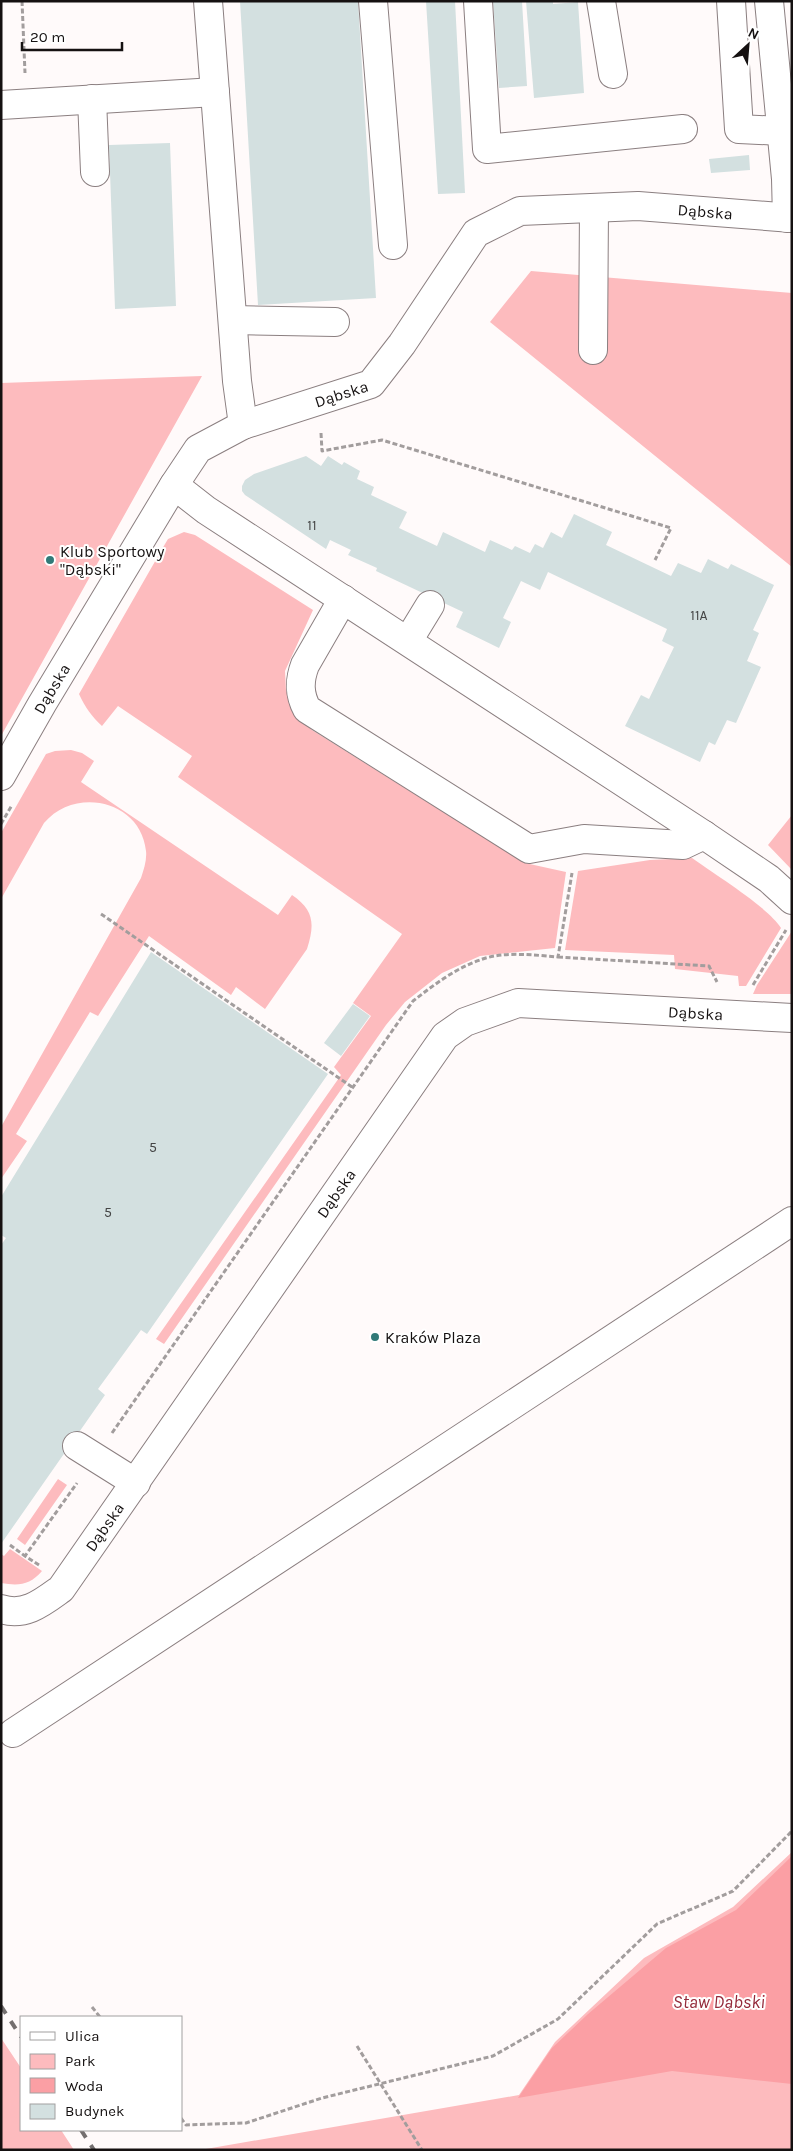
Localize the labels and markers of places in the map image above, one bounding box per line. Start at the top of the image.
place label: Klub Sportowy "Dąbski" [60,542,165,579]
marker: Klub Sportowy "Dąbski" [44,554,56,566]
place label: Kraków Plaza [385,1328,481,1347]
marker: Kraków Plaza [369,1331,381,1343]

